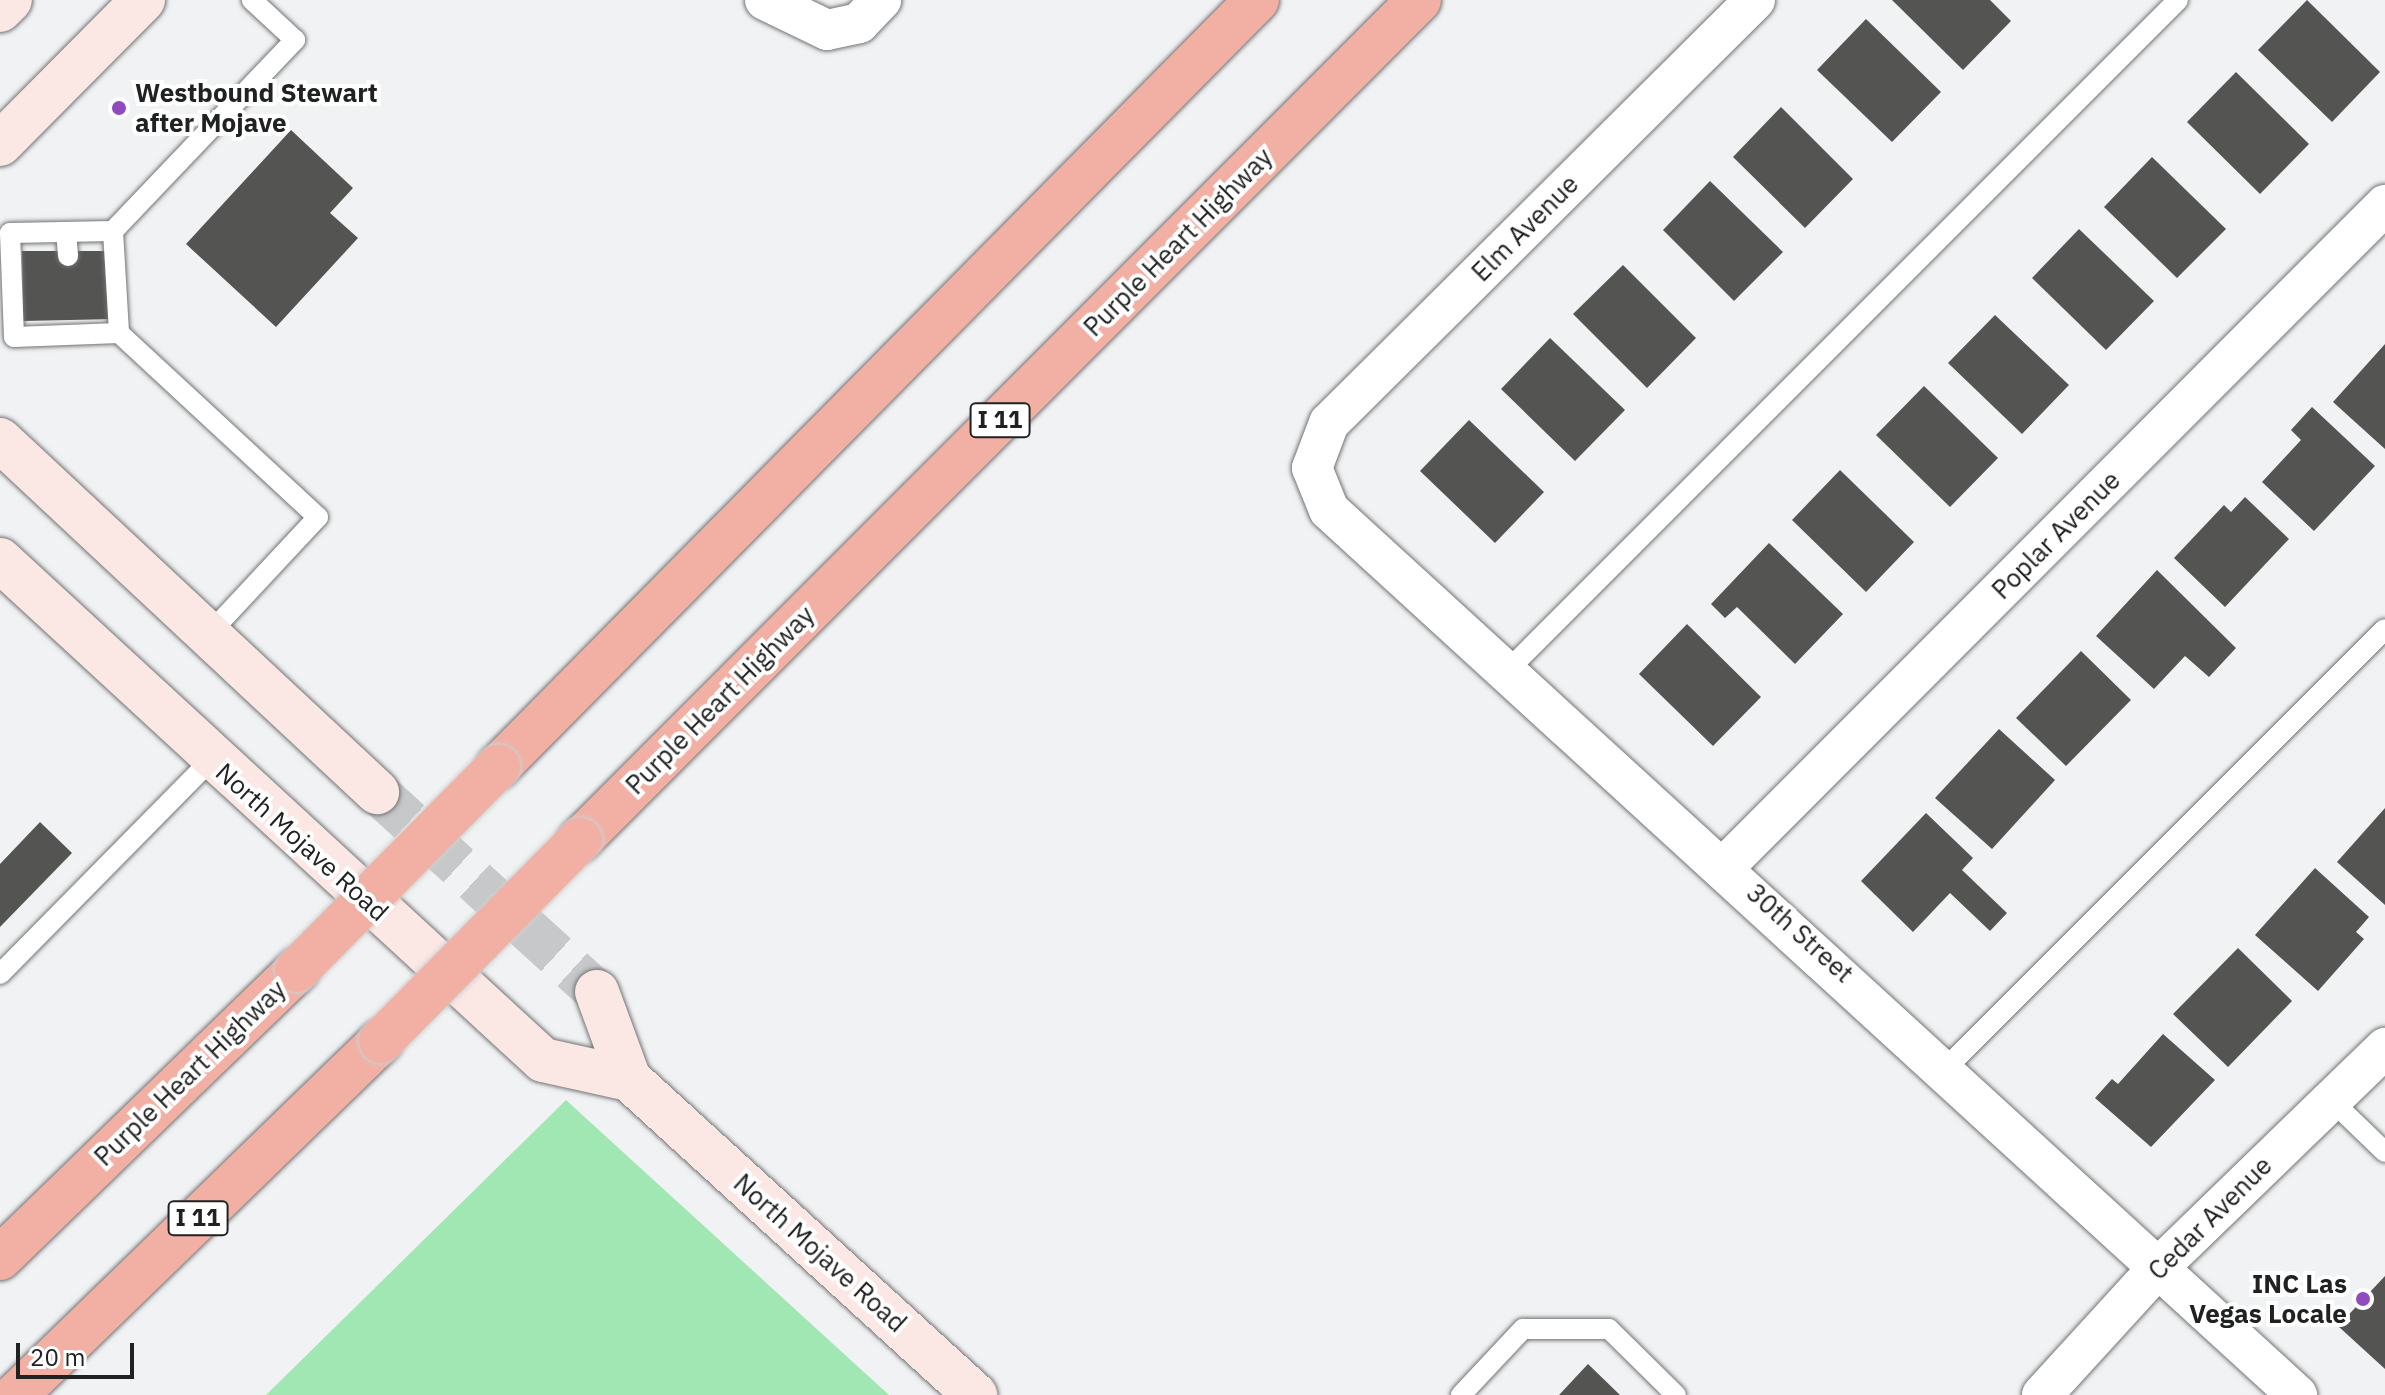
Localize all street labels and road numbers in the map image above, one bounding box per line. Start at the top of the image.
street label: Purple Heart Highway [1077,141,1279,343]
street label: Elm Avenue [1465,168,1585,288]
road number: I 11 [968,400,1032,440]
street label: Poplar Avenue [1985,464,2127,606]
street label: Purple Heart Highway [619,599,821,801]
street label: North Mojave Road [209,756,395,928]
street label: 30th Street [1740,877,1860,989]
street label: Purple Heart Highway [88,974,292,1172]
street label: Cedar Avenue [2142,1150,2278,1286]
street label: North Mojave Road [727,1167,913,1339]
road number: I 11 [166,1198,230,1238]

